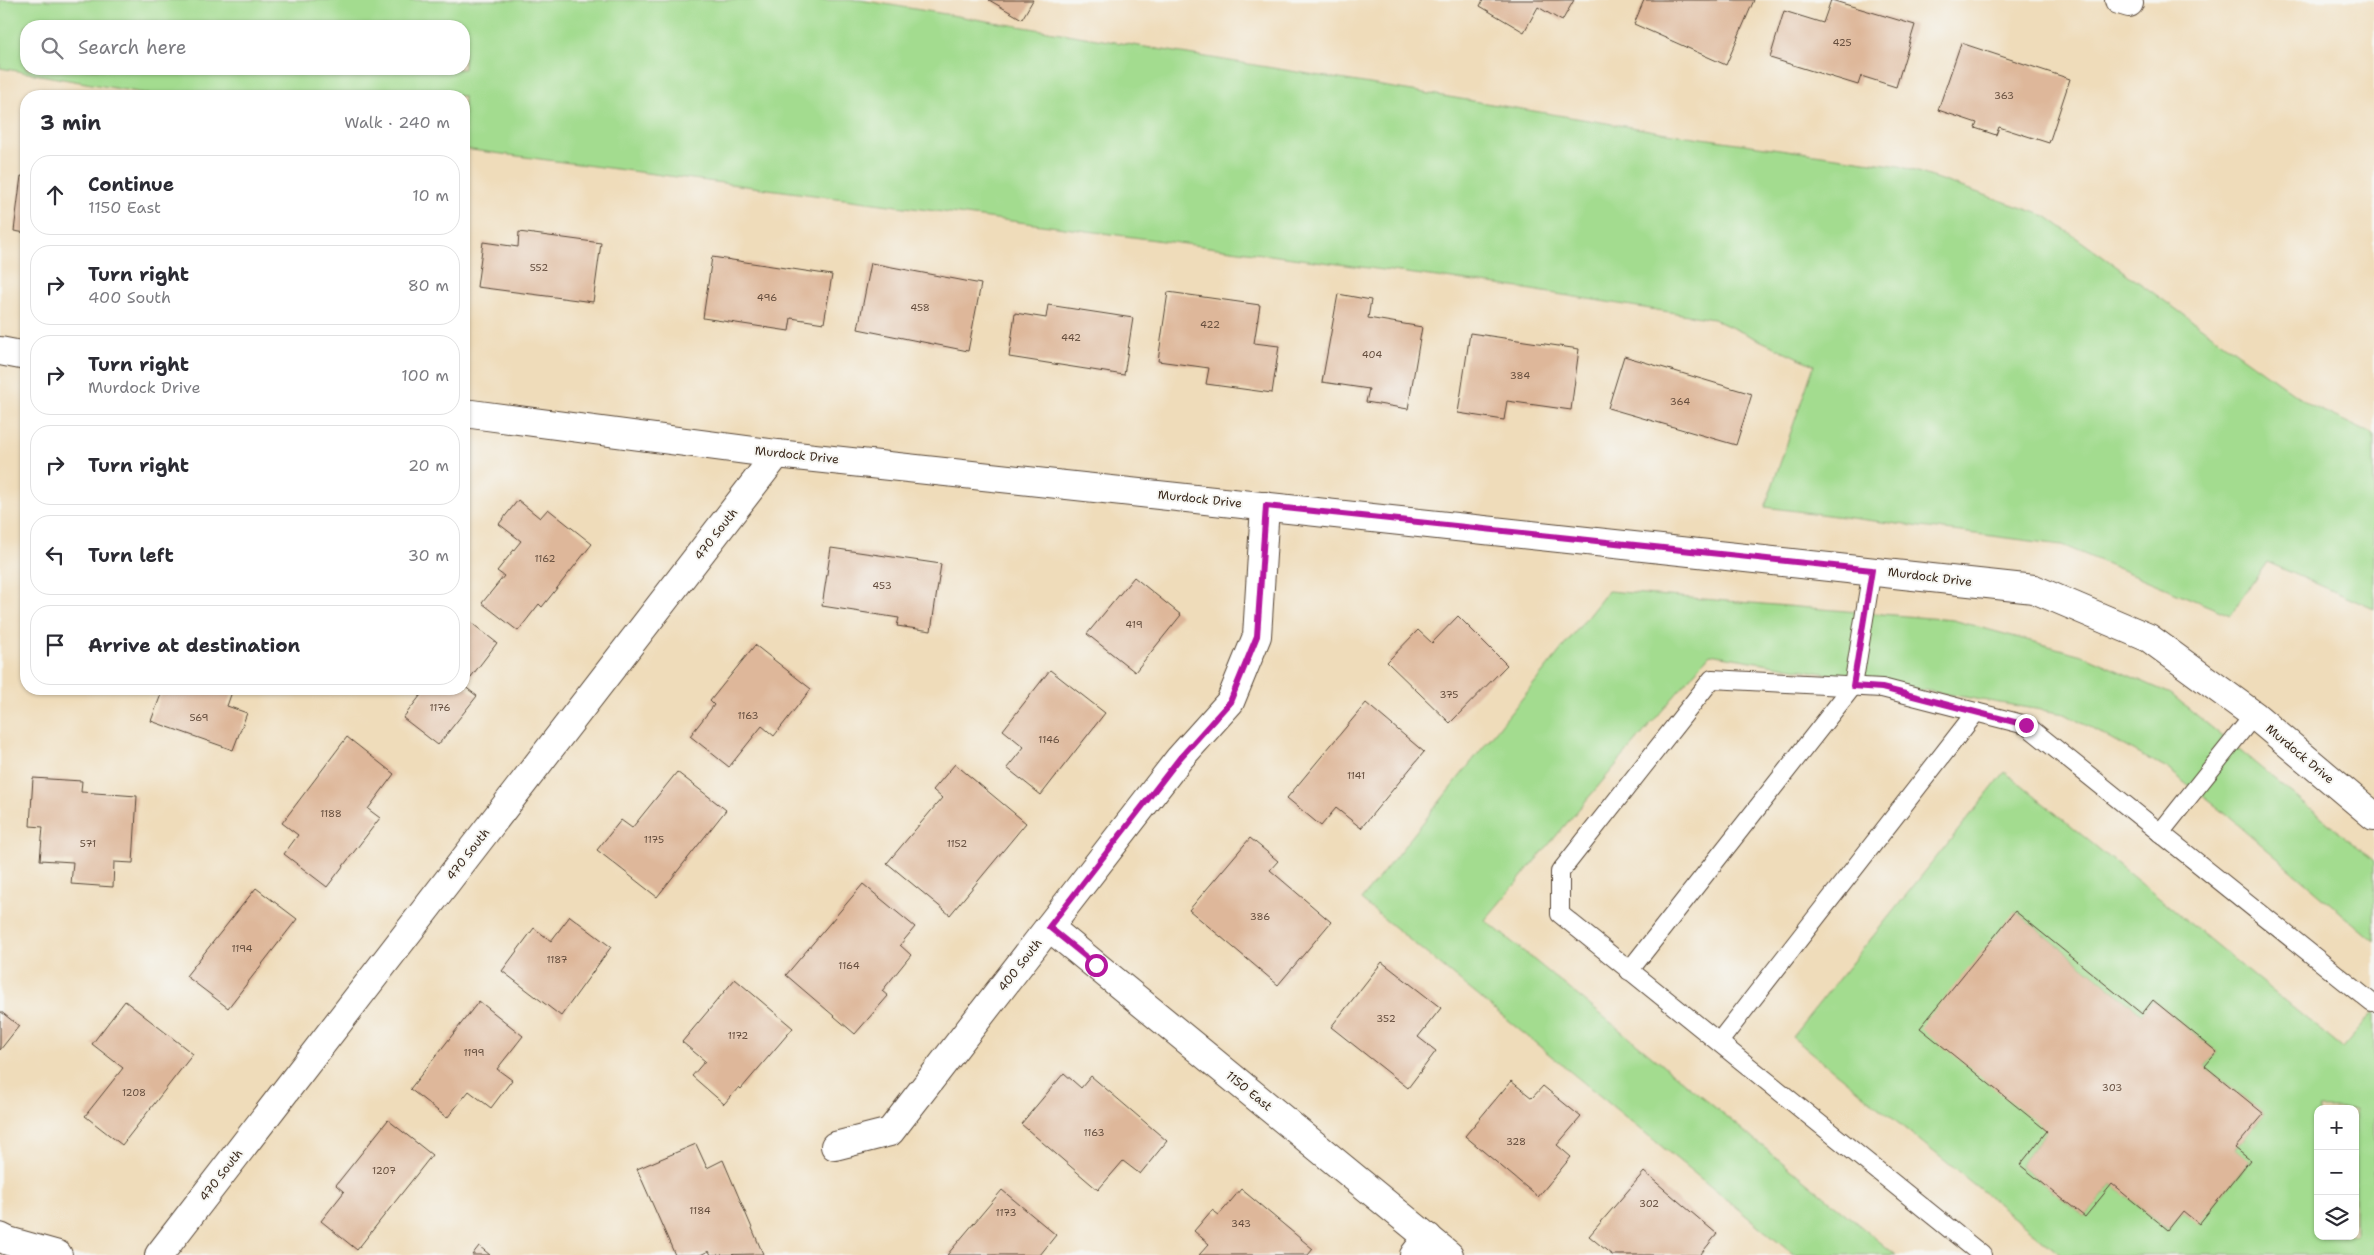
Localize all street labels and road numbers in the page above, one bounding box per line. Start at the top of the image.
street label: Murdock Drive [754,443,840,467]
street label: Murdock Drive [1157,487,1243,511]
street label: 470 South [691,505,741,563]
street label: Murdock Drive [1887,564,1973,590]
street label: Murdock Drive [2263,721,2338,787]
street label: 470 South [443,825,493,883]
street label: 400 South [995,936,1045,994]
street label: 1150 East [1223,1068,1275,1114]
street label: 470 South [196,1146,246,1204]

